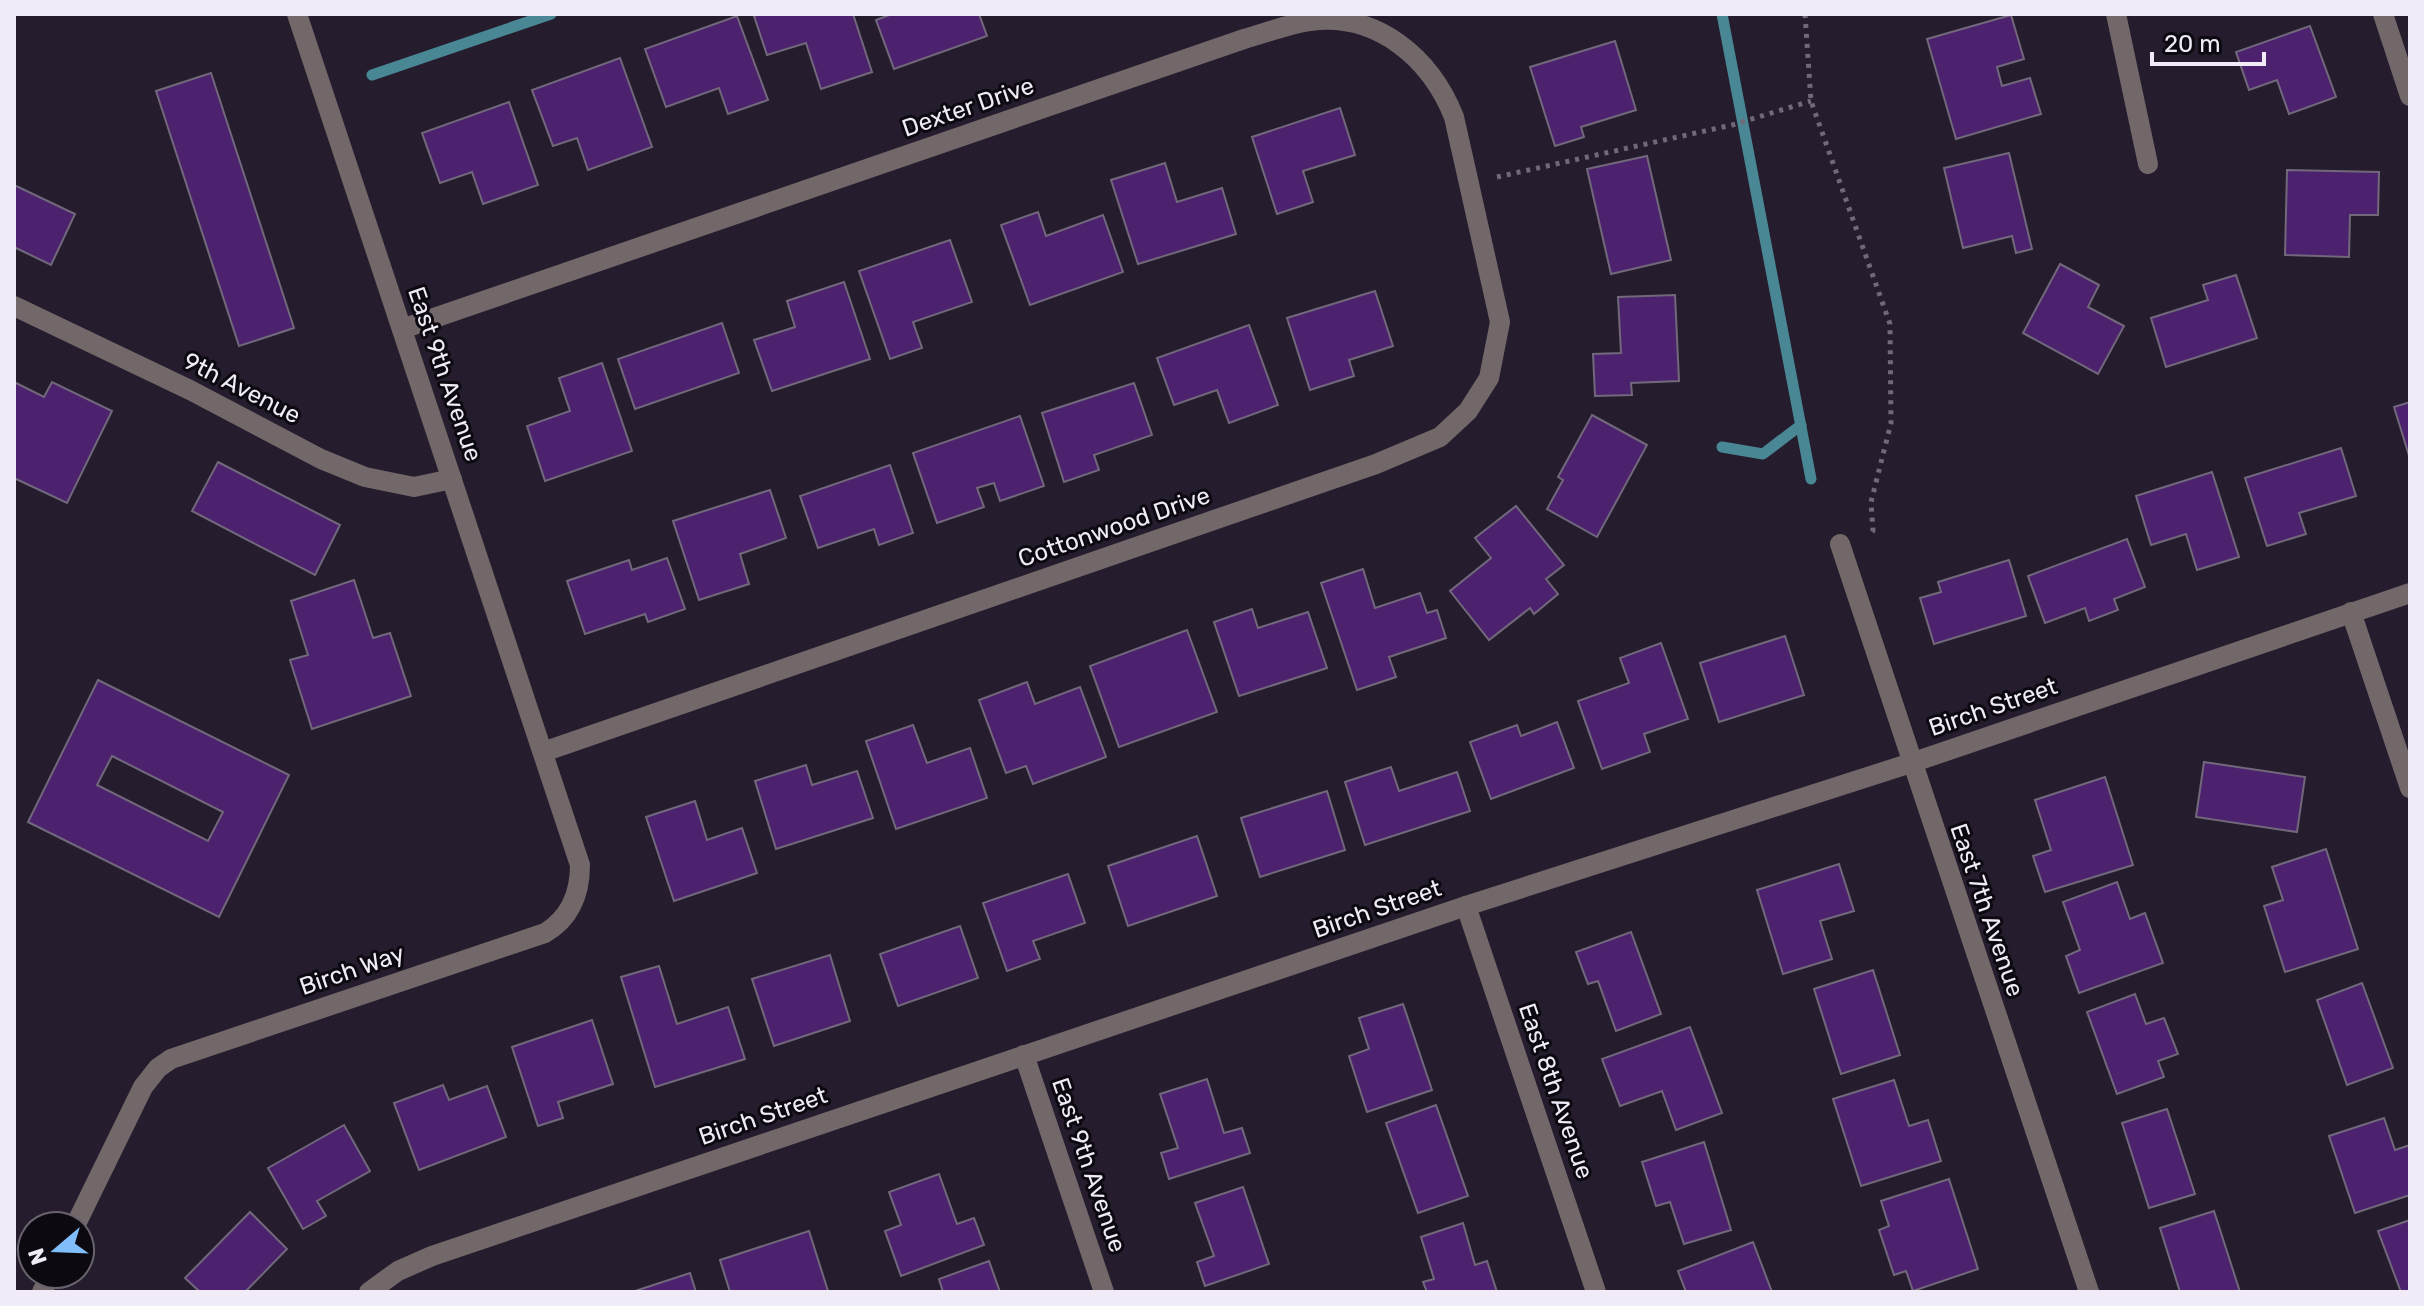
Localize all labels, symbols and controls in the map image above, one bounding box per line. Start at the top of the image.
scale bar [2152,16,2264,66]
text: 20 m [2164,30,2221,58]
street label: Dexter Drive [898,71,1038,143]
street label: East 9th Avenue [402,283,488,465]
street label: 9th Avenue [179,347,305,429]
street label: Cottonwood Drive [1014,481,1214,573]
street label: Birch Street [1925,672,2061,742]
street label: East 7th Avenue [1944,820,2030,1000]
street label: Birch Street [1309,874,1445,944]
street label: Birch Way [296,939,408,1001]
street label: East 8th Avenue [1513,1000,1599,1182]
street label: East 9th Avenue [1046,1074,1132,1256]
street label: Birch Street [695,1081,831,1151]
north arrow [16,1210,96,1290]
text: N [22,1244,53,1268]

